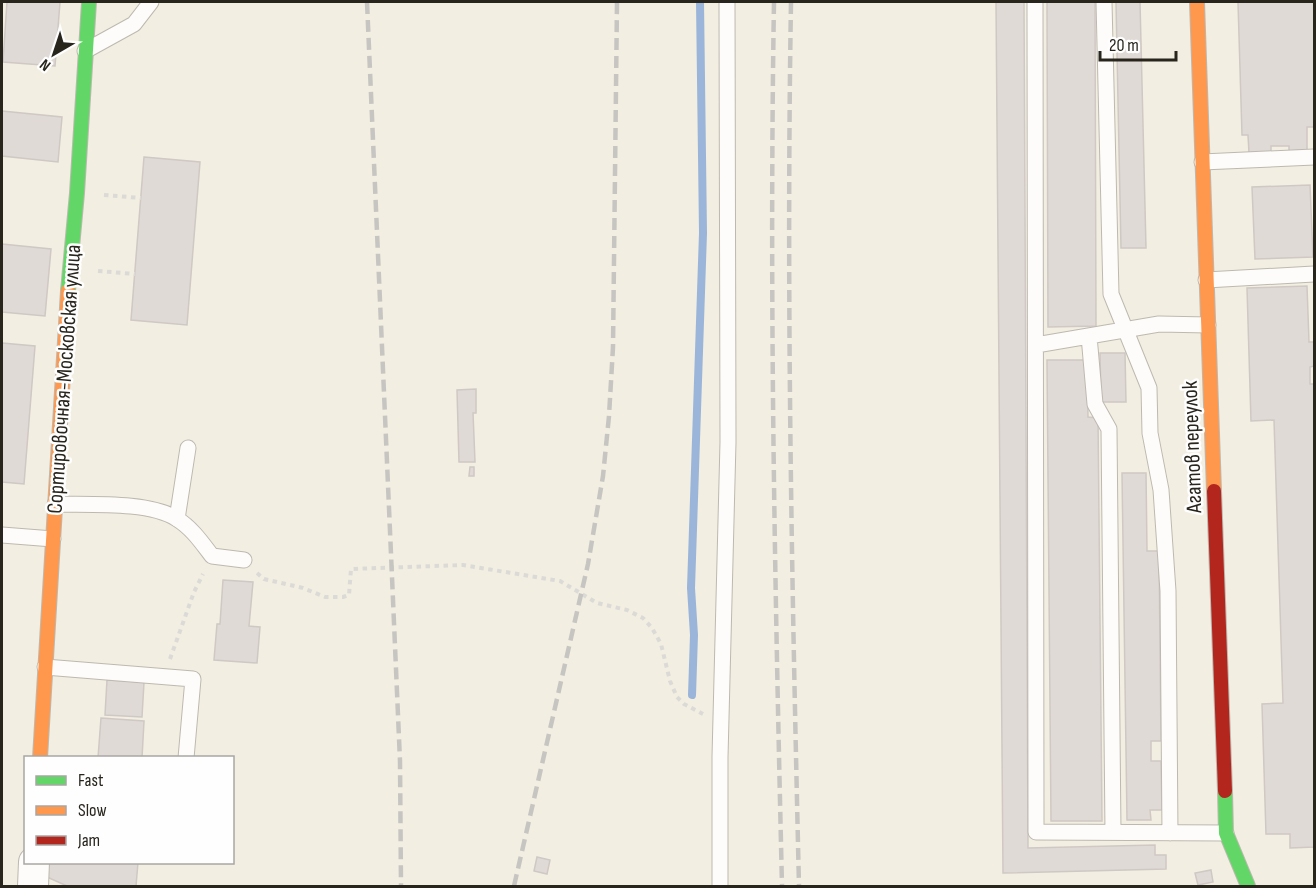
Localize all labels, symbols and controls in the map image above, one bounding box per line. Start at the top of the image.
north arrow [24,24,84,84]
scale bar [1100,24,1176,62]
text: 20 m [1109,35,1139,56]
text: N [36,54,55,75]
street label: Сортировочная-Московская улица [42,244,87,515]
street label: Агатов переулок [1177,380,1208,514]
legend [24,756,234,864]
text: Fast [78,770,104,791]
text: Slow [78,800,107,821]
text: Jam [77,830,100,851]

